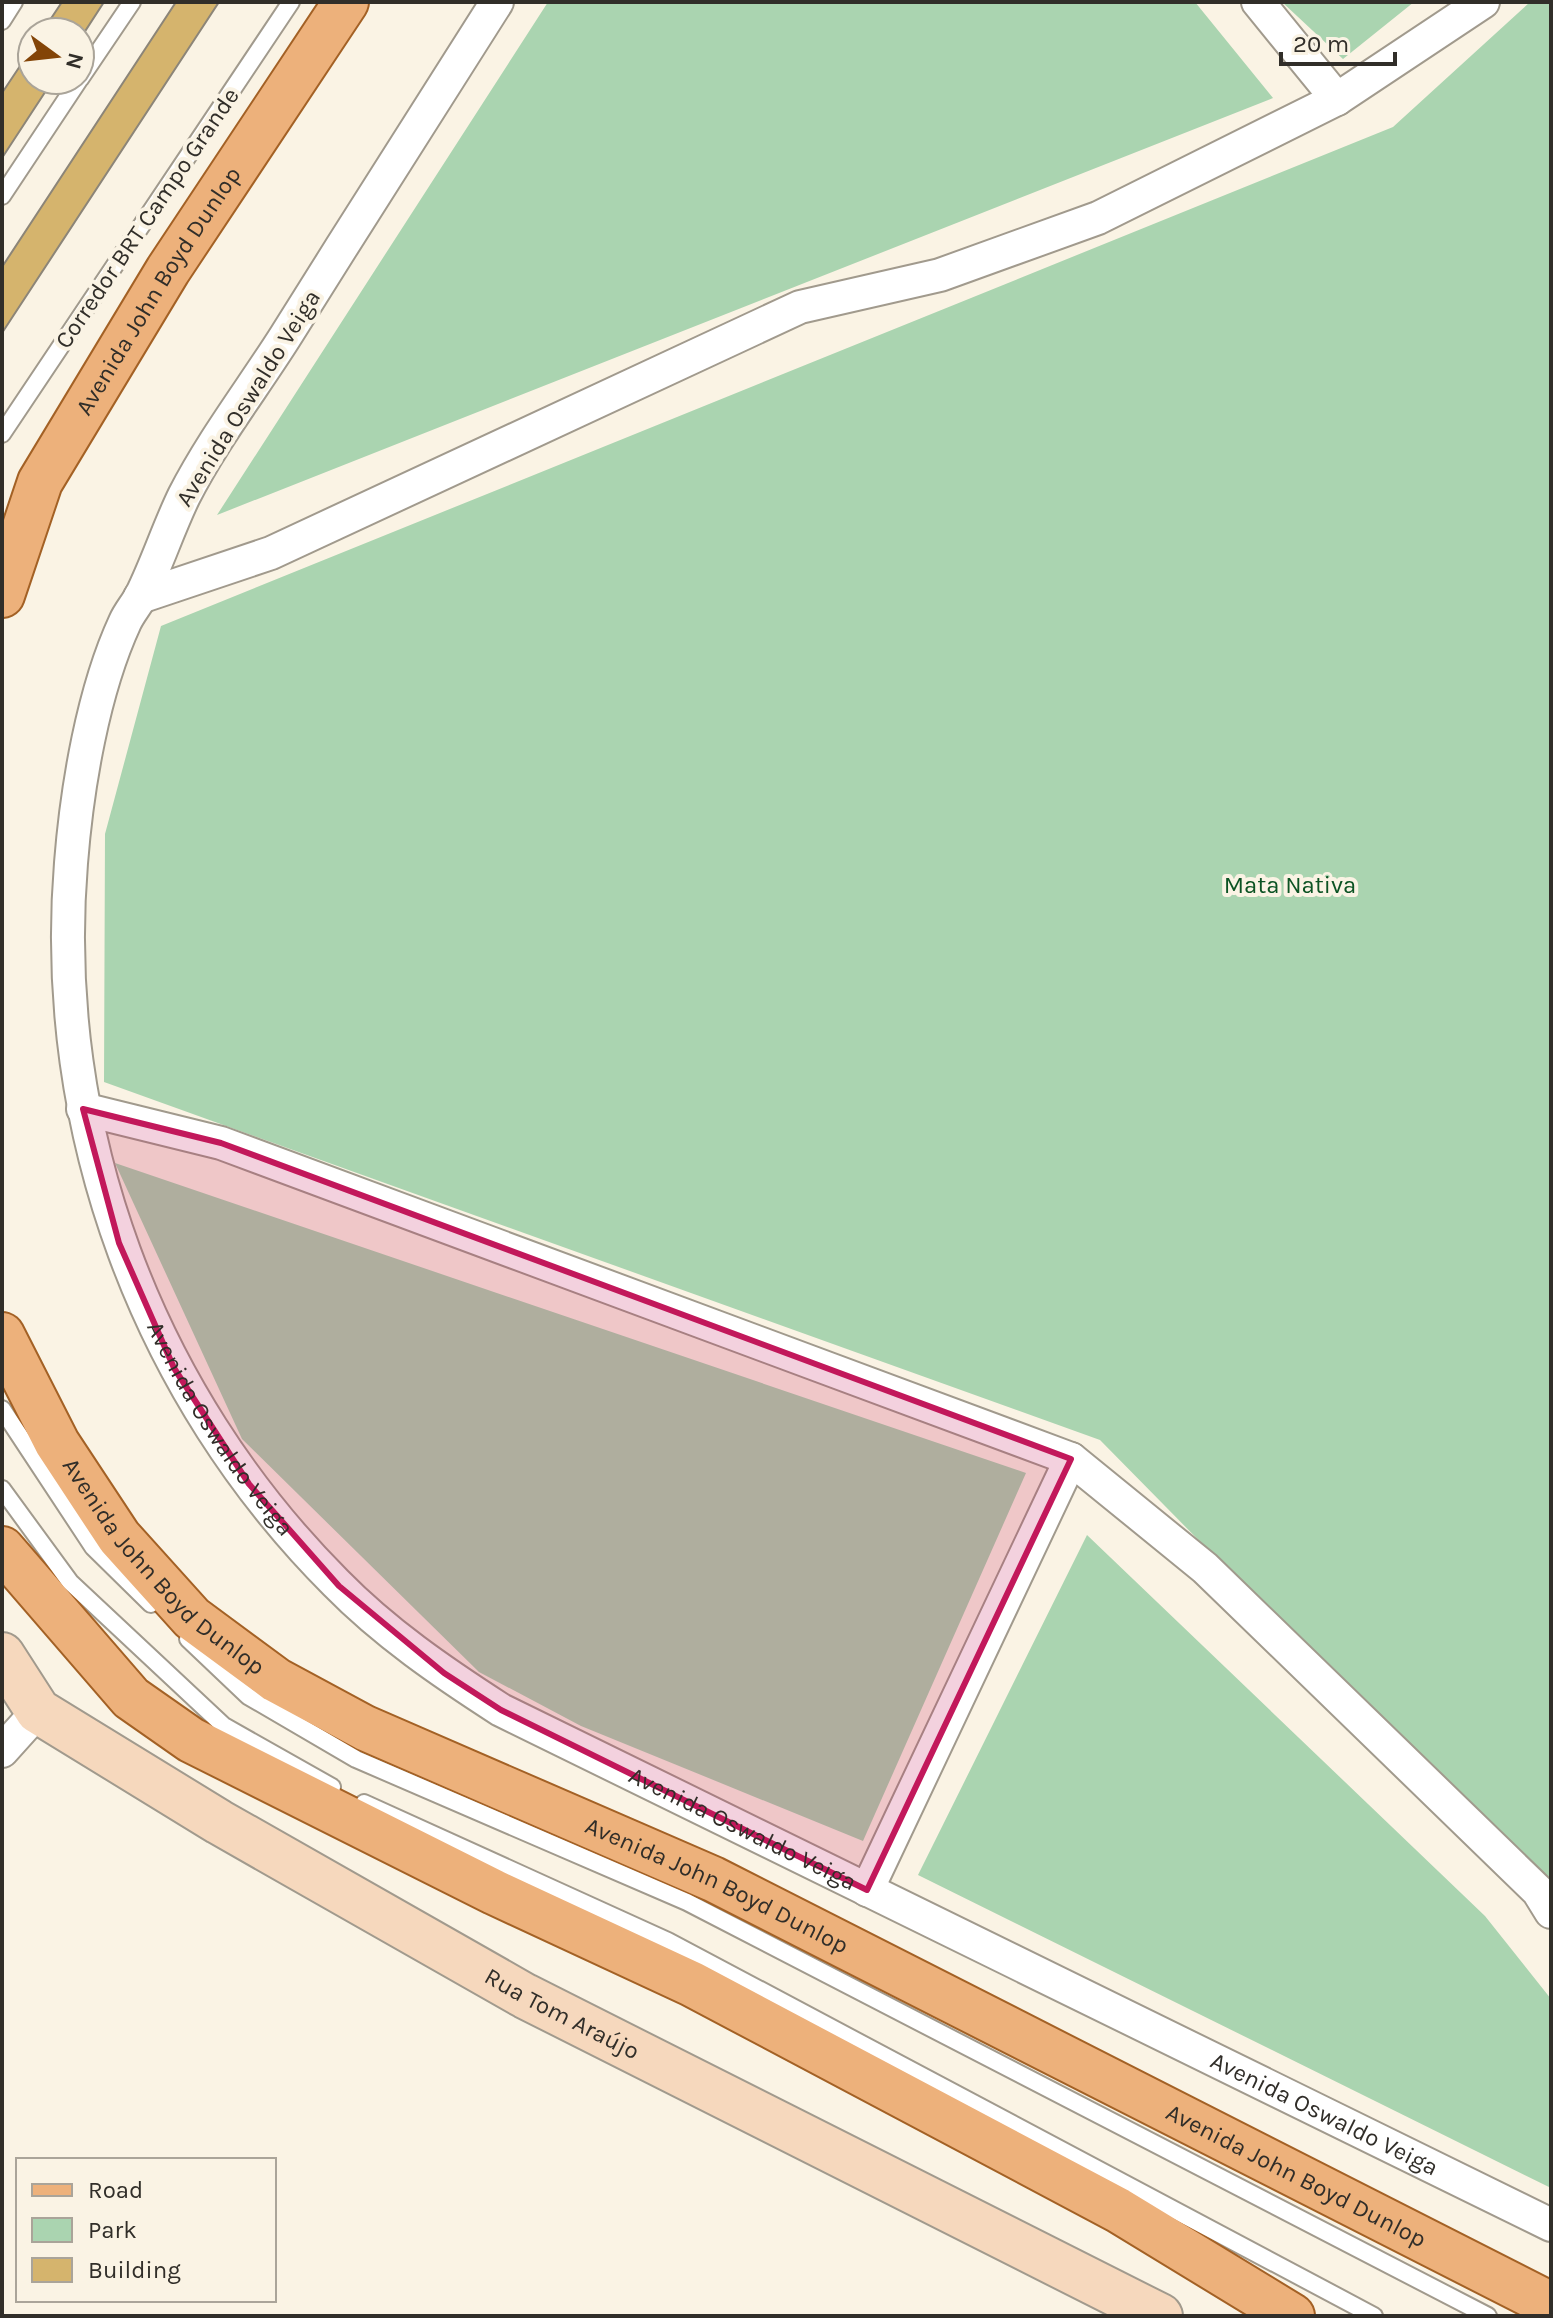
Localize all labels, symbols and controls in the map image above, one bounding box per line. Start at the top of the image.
north arrow [16,16,96,96]
scale bar [1281,16,1395,66]
text: 20 m [1293,30,1349,58]
text: N [60,50,89,72]
street label: Corredor BRT Campo Grande [49,82,245,354]
street label: Avenida John Boyd Dunlop [70,161,247,420]
street label: Avenida Oswaldo Veiga [170,285,326,511]
park label: Mata Nativa [1224,871,1356,899]
street label: Avenida Oswaldo Veiga [141,1317,300,1541]
street label: Avenida John Boyd Dunlop [57,1453,270,1681]
street label: Avenida Oswaldo Veiga [624,1761,861,1896]
street label: Avenida John Boyd Dunlop [581,1811,853,1960]
street label: Rua Tom Araújo [480,1962,644,2065]
street label: Avenida Oswaldo Veiga [1206,2046,1443,2182]
street label: Avenida John Boyd Dunlop [1162,2098,1431,2253]
legend [16,2158,276,2302]
text: Road [88,2176,143,2204]
text: Park [88,2216,137,2244]
text: Building [88,2256,181,2284]

